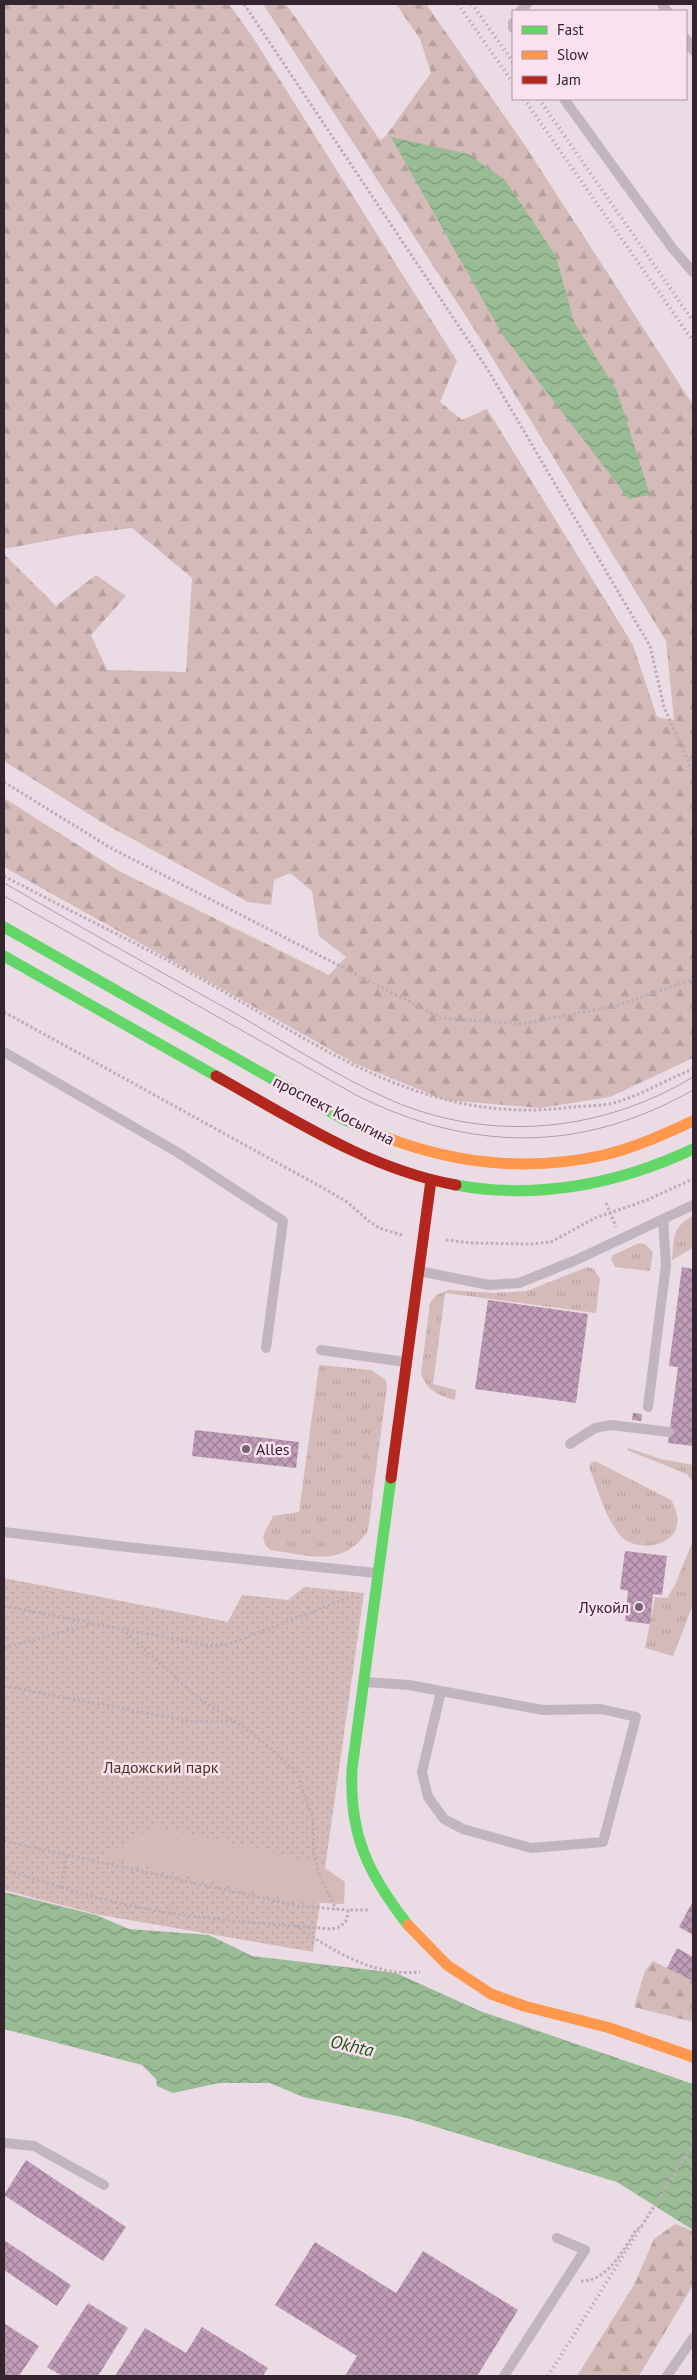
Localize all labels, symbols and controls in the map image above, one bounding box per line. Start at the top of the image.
legend [512,10,687,100]
text: Fast [557,20,584,39]
text: Slow [557,45,588,64]
text: Jam [556,70,581,89]
street label: проспект Косыгина [270,1071,398,1149]
place label: Alles [256,1439,290,1459]
marker: Alles [240,1443,252,1455]
place label: Лукойл [578,1597,629,1617]
marker: Лукойл [633,1601,645,1613]
park label: Ладожский парк [103,1757,219,1777]
water label: Okhta [328,2029,376,2062]

